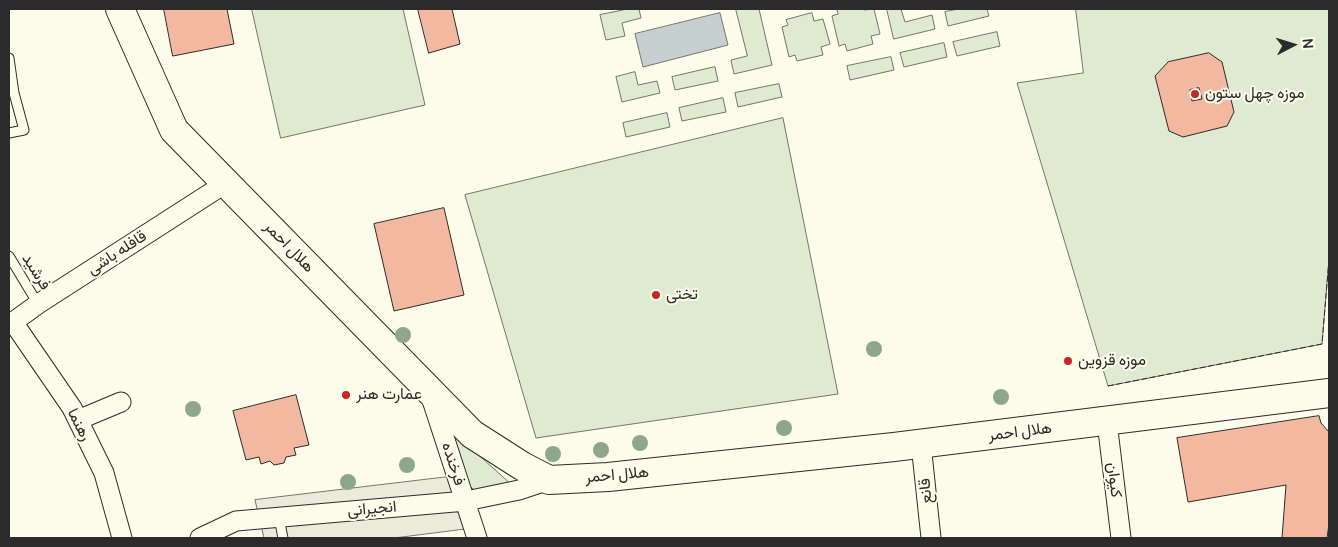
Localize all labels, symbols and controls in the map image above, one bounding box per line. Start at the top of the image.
north arrow [1268,20,1318,70]
text: N [1299,38,1318,49]
place label: موزه چهل ستون [1205,84,1304,104]
marker: موزه چهل ستون [1189,88,1201,100]
street label: هلال احمر [260,217,318,277]
street label: قافله باشی [84,227,150,279]
street label: فرشید [17,250,55,294]
place label: تختی [666,285,698,305]
marker: تختی [650,289,662,301]
place label: موزه قزوین [1078,351,1146,371]
marker: موزه قزوین [1062,355,1074,367]
place label: عمارت هنر [356,385,422,405]
marker: عمارت هنر [340,389,352,401]
street label: رهنما [63,405,95,445]
street label: هلال احمر [987,419,1053,445]
street label: فرخنده [437,440,469,488]
street label: کیوان [1102,461,1126,499]
street label: هلال احمر [584,463,650,487]
street label: قانع [915,477,937,505]
street label: انجیرانی [347,497,397,521]

